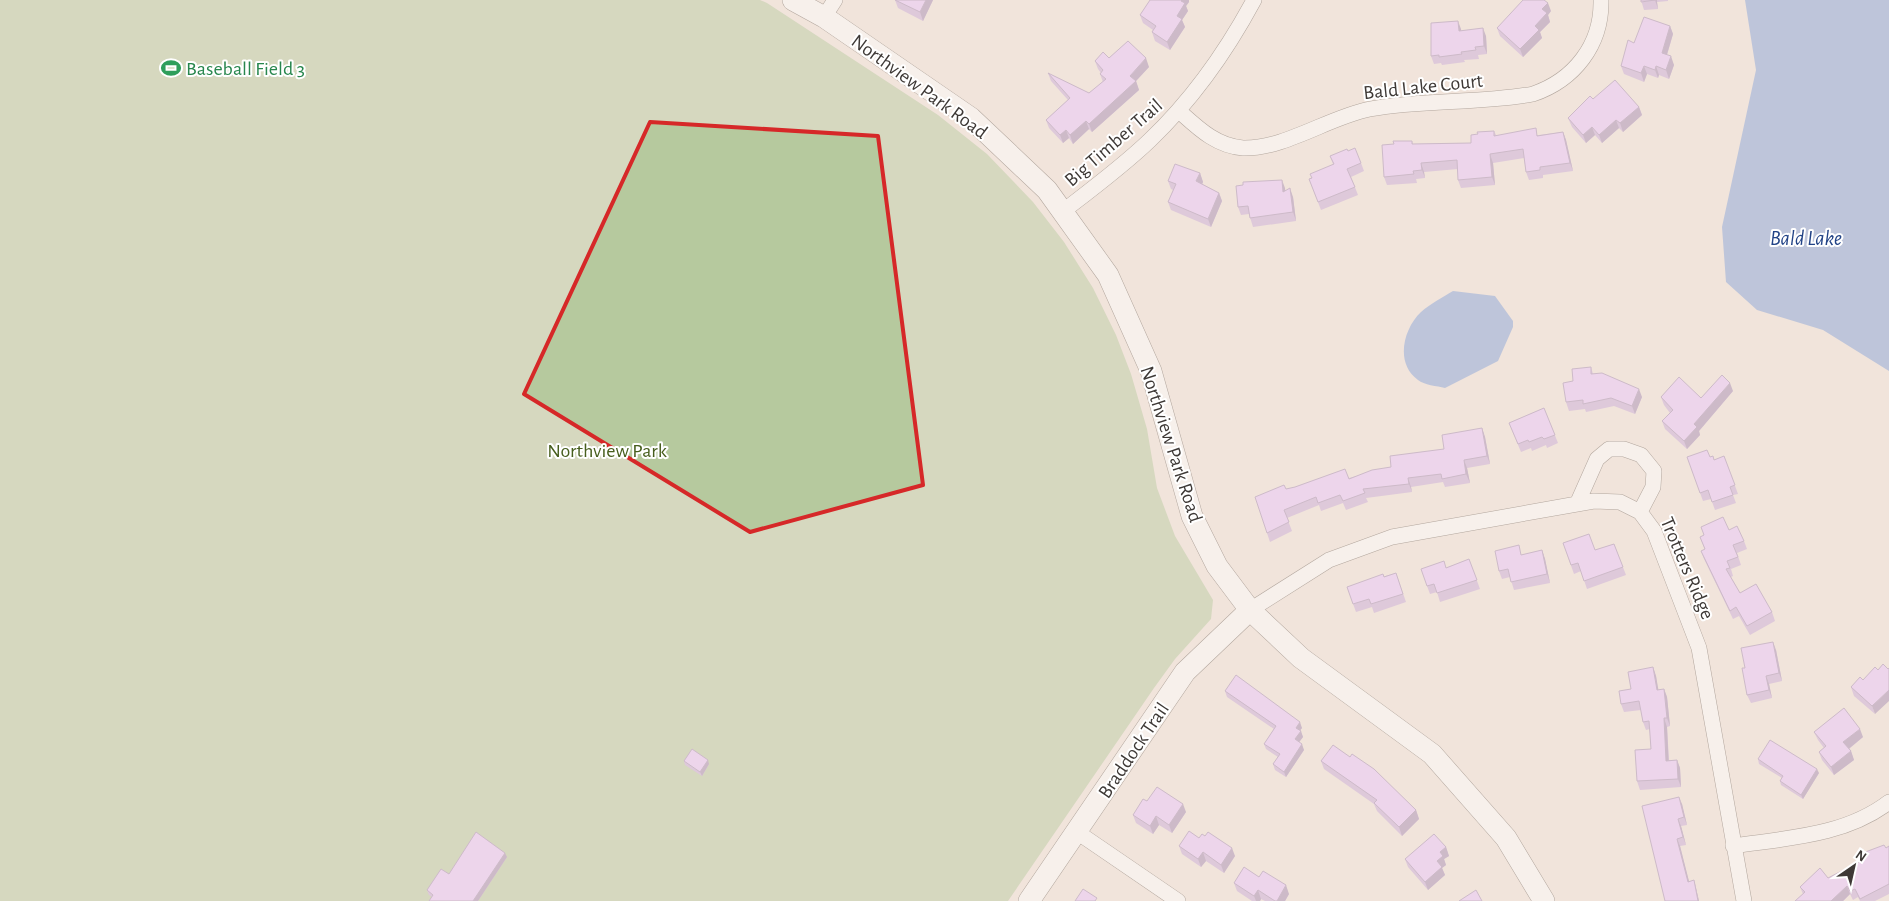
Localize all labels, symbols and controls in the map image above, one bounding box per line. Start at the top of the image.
street label: Northview Park Road [848,31,991,143]
sports icon: Baseball Field 3 [160,57,182,79]
place label: Baseball Field 3 [186,59,305,79]
street label: Bald Lake Court [1362,71,1484,103]
street label: Big Timber Trail [1061,95,1166,190]
water label: Bald Lake [1770,228,1842,249]
street label: Northview Park Road [1136,364,1206,525]
park label: Northview Park [547,441,667,461]
street label: Trotters Ridge [1657,514,1718,622]
street label: Braddock Trail [1095,699,1173,802]
north arrow [1829,841,1879,891]
text: N [1853,848,1869,865]

